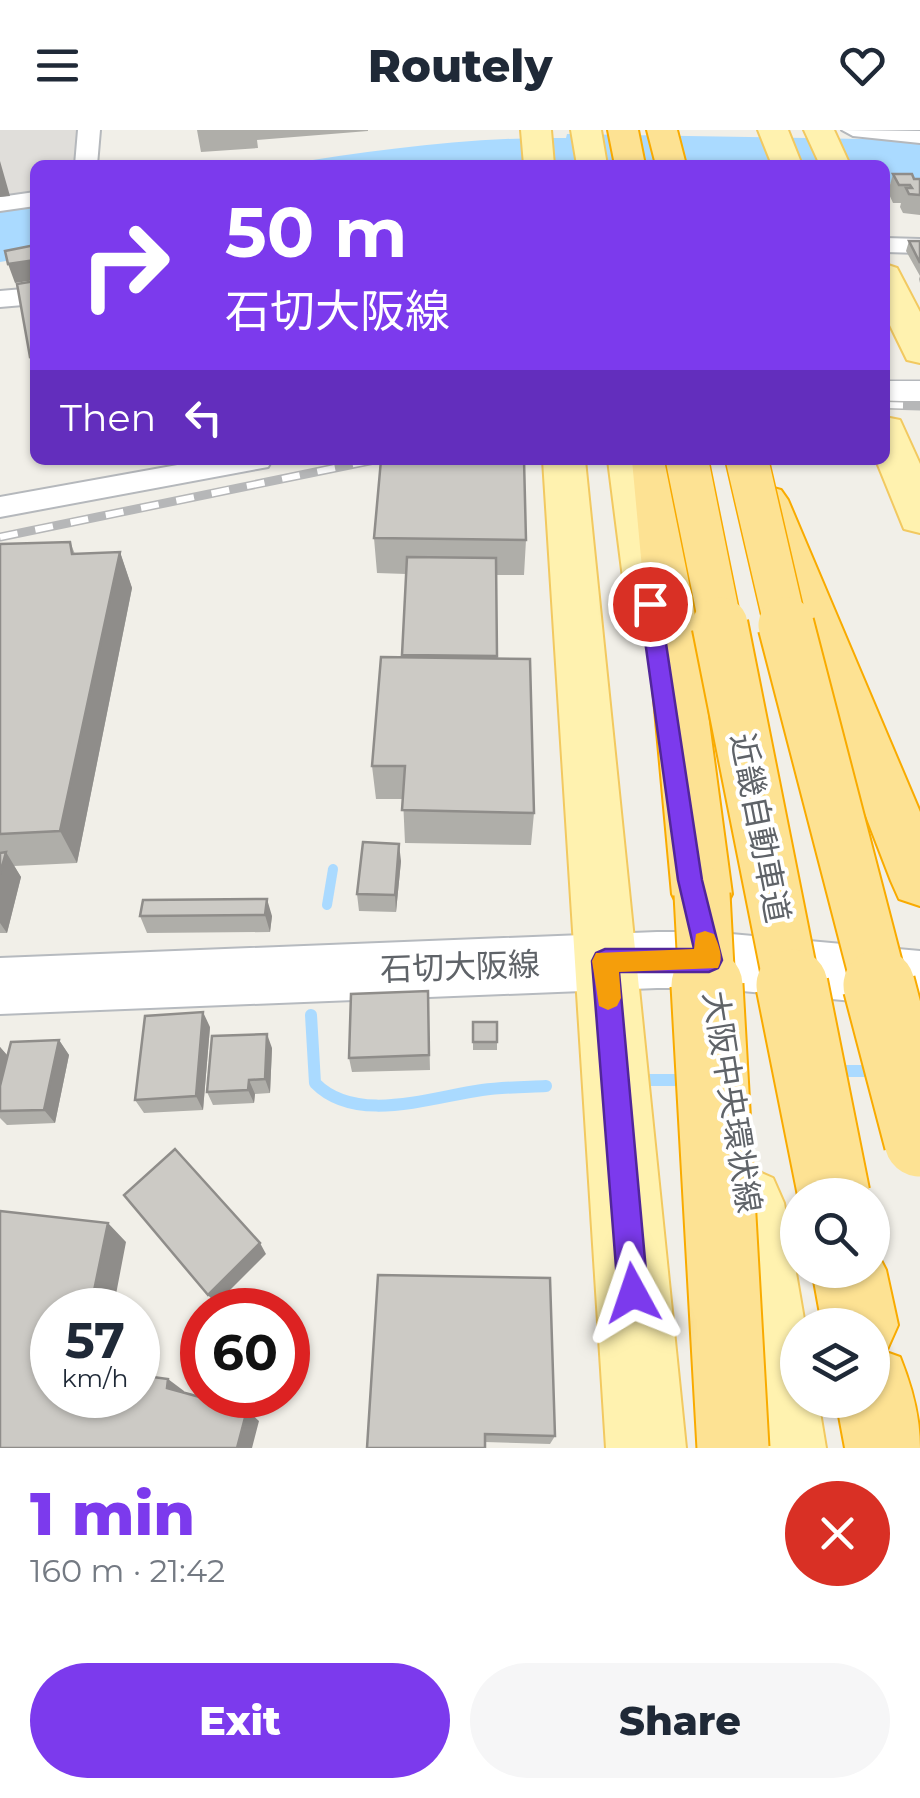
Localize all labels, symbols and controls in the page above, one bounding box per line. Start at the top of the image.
icon: menu [30,38,85,93]
text: Routely [368,38,552,93]
icon: heart [835,38,890,93]
text: 50 m [225,189,407,275]
icon: right [60,200,190,330]
text: 石切大阪線 [225,283,450,338]
icon: left [176,390,231,445]
text: Then [60,394,156,441]
pin [608,562,693,647]
icon: arrive [623,577,678,632]
street label: 近畿自動車道 [723,730,798,926]
street label: 石切大阪線 [379,944,541,989]
street label: 大阪中央環状線 [696,988,769,1216]
map controls [780,1178,890,1418]
button: search [780,1178,890,1288]
position arrow [581,1241,685,1345]
speed limit sign: 60 [180,1288,310,1418]
button: layers [780,1308,890,1418]
text: 57 [65,1310,125,1371]
text: km/h [62,1363,128,1393]
text: 1 min [30,1477,195,1550]
button: close [785,1481,890,1586]
text: 160 m · 21:42 [30,1551,225,1590]
button: Exit [30,1663,450,1778]
button: Share [470,1663,890,1778]

